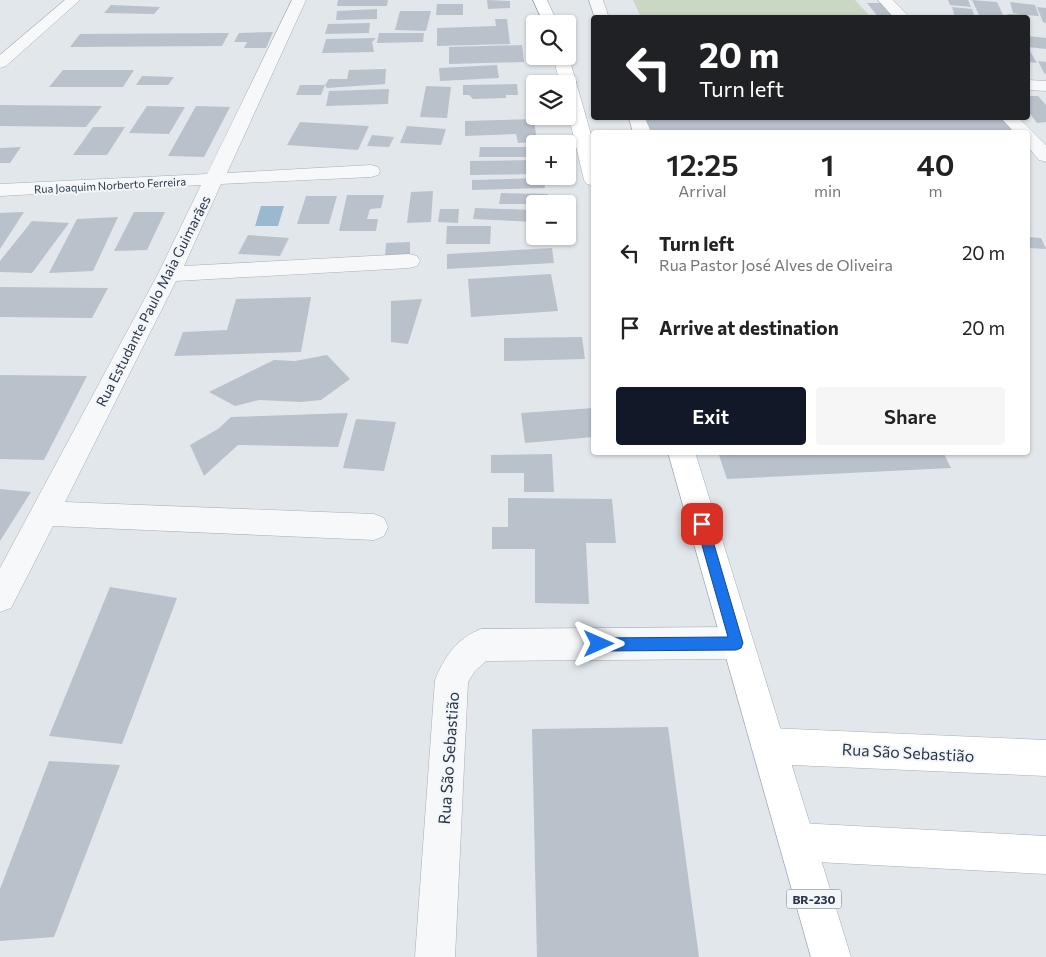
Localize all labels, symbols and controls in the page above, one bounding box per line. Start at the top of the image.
map controls [526,15,576,245]
button: search [526,15,576,65]
text: 20 m [699,32,779,75]
icon: left [616,35,681,100]
button: layers [526,75,576,125]
text: Turn left [699,75,784,102]
button: + [526,135,576,185]
text: 12:25 [666,145,739,182]
text: 1 [821,145,834,182]
text: 40 [917,145,955,182]
street label: Rua Joaquim Norberto Ferreira [34,175,186,196]
text: Arrival [678,181,727,200]
text: min [814,181,841,200]
text: m [929,181,943,200]
street label: Rua Estudante Paulo Maia Guimarães [92,193,214,409]
button: − [526,195,576,245]
text: Turn left [659,232,734,255]
icon: left [616,239,644,267]
text: 20 m [962,241,1005,264]
text: Rua Pastor José Alves de Oliveira [659,255,893,274]
icon: arrive [616,314,644,342]
text: Arrive at destination [659,316,839,339]
text: 20 m [962,316,1005,339]
button: Exit [616,387,806,445]
button: Share [816,387,1005,445]
pin [681,503,723,545]
icon: arrive [688,510,716,538]
position arrow [572,617,624,669]
street label: Rua São Sebastião [434,691,462,825]
street label: Rua São Sebastião [841,739,975,765]
road number: BR-230 [786,890,842,909]

